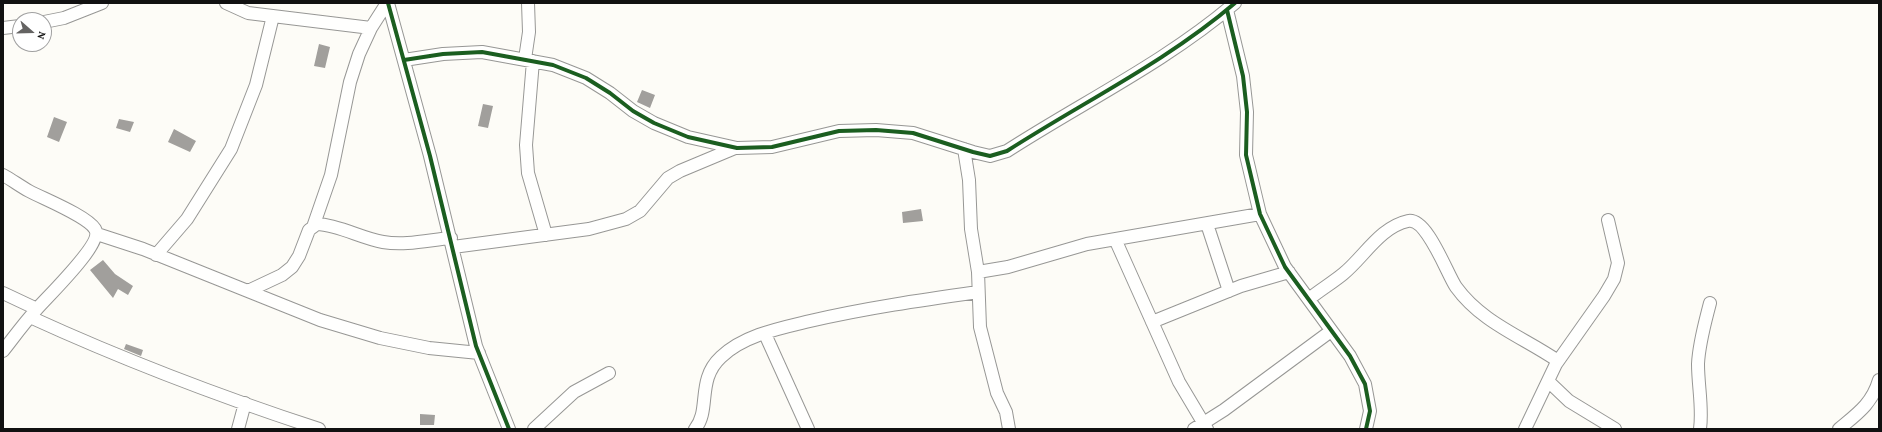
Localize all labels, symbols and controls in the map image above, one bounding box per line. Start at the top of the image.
north arrow [12,12,52,52]
text: N [35,30,49,41]

